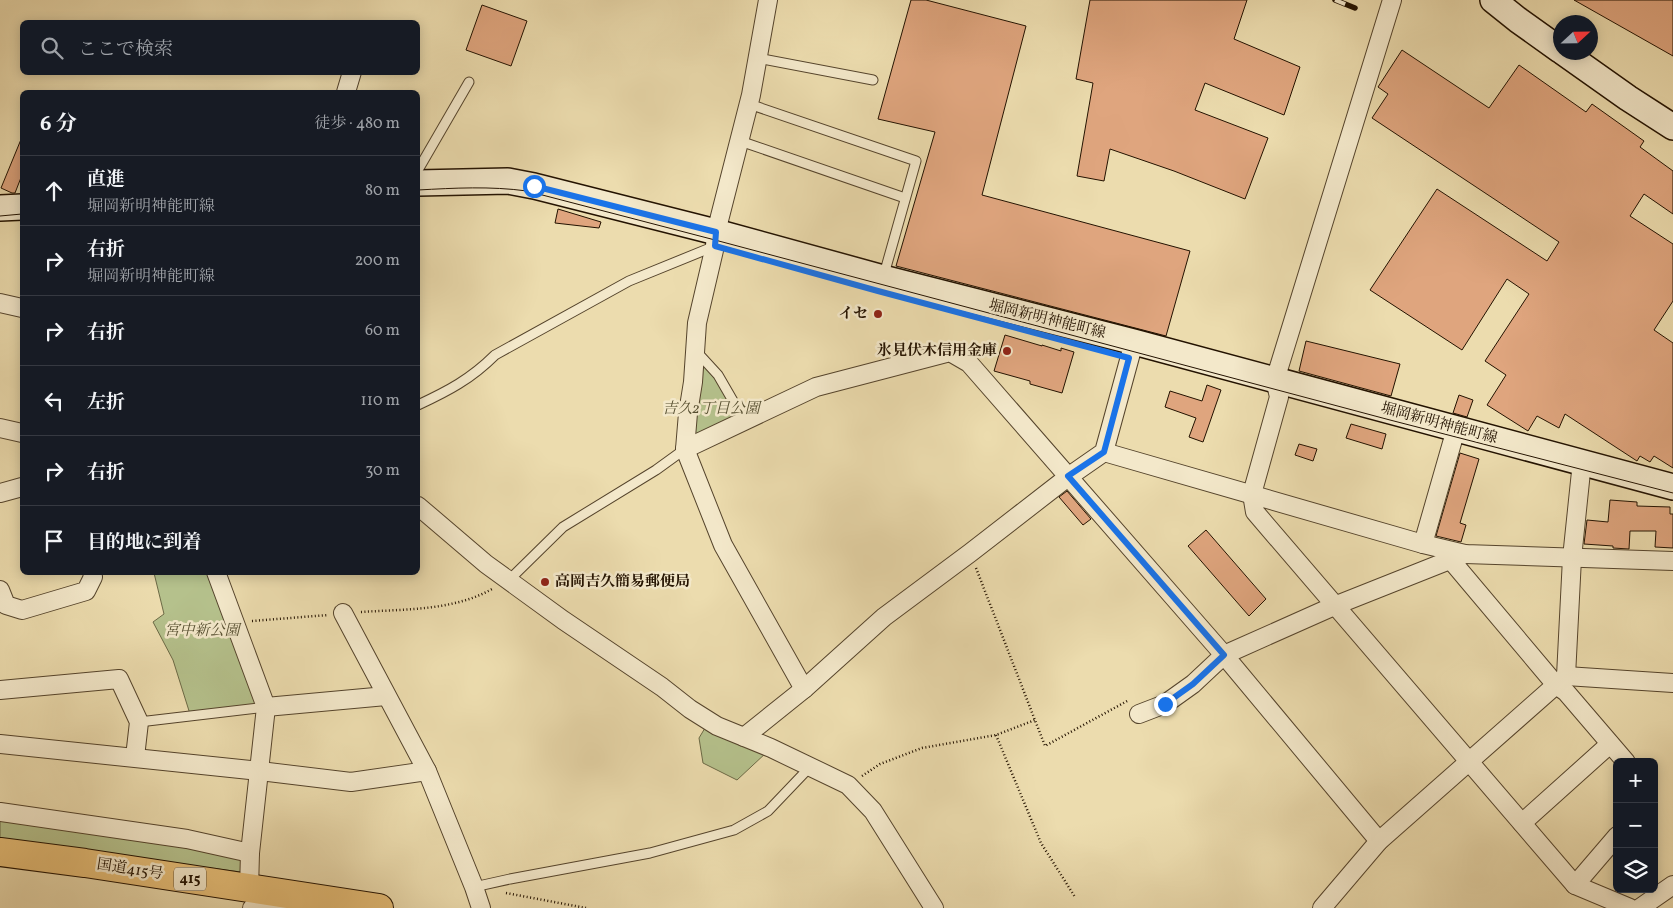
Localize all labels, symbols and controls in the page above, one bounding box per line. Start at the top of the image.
north arrow [1553,15,1598,60]
search box [20,20,420,75]
icon: search [38,34,66,62]
text: ここで検索 [78,37,173,63]
text: 6 分 [40,110,77,139]
text: 徒歩 · 480 m [314,113,400,135]
text: 直進 [87,167,125,193]
route start [523,175,546,198]
icon: ahead [40,177,68,205]
text: 80 m [365,180,400,202]
text: 堀岡新明神能町線 [87,196,215,218]
text: 右折 [87,237,125,263]
icon: right [40,247,68,275]
text: 200 m [355,250,400,272]
text: 堀岡新明神能町線 [87,266,215,288]
street label: 堀岡新明神能町線 [986,295,1108,345]
place label: イセ [838,304,868,325]
marker: イセ [872,308,884,320]
icon: right [40,317,68,345]
text: 右折 [87,320,125,346]
text: 60 m [365,320,400,342]
place label: 氷見伏木信用金庫 [877,341,997,362]
marker: 氷見伏木信用金庫 [1001,345,1013,357]
icon: left [40,387,68,415]
text: 左折 [87,390,125,416]
text: 110 m [361,390,400,412]
street label: 堀岡新明神能町線 [1378,398,1500,450]
park label: 吉久2丁目公園 [662,399,763,420]
icon: right [40,457,68,485]
text: 右折 [87,460,125,486]
text: 30 m [365,460,400,482]
icon: arrive [40,527,68,555]
text: 目的地に到着 [87,530,201,556]
place label: 高岡吉久簡易郵便局 [555,572,690,593]
marker: 高岡吉久簡易郵便局 [539,576,551,588]
park label: 宮中新公園 [164,621,242,642]
route end [1154,693,1177,716]
map controls [1613,758,1658,893]
button: + [1613,758,1658,803]
button: − [1613,803,1658,848]
button: layers [1613,848,1658,893]
street label: 国道415号 [95,854,165,886]
road number: 415 [174,868,206,891]

